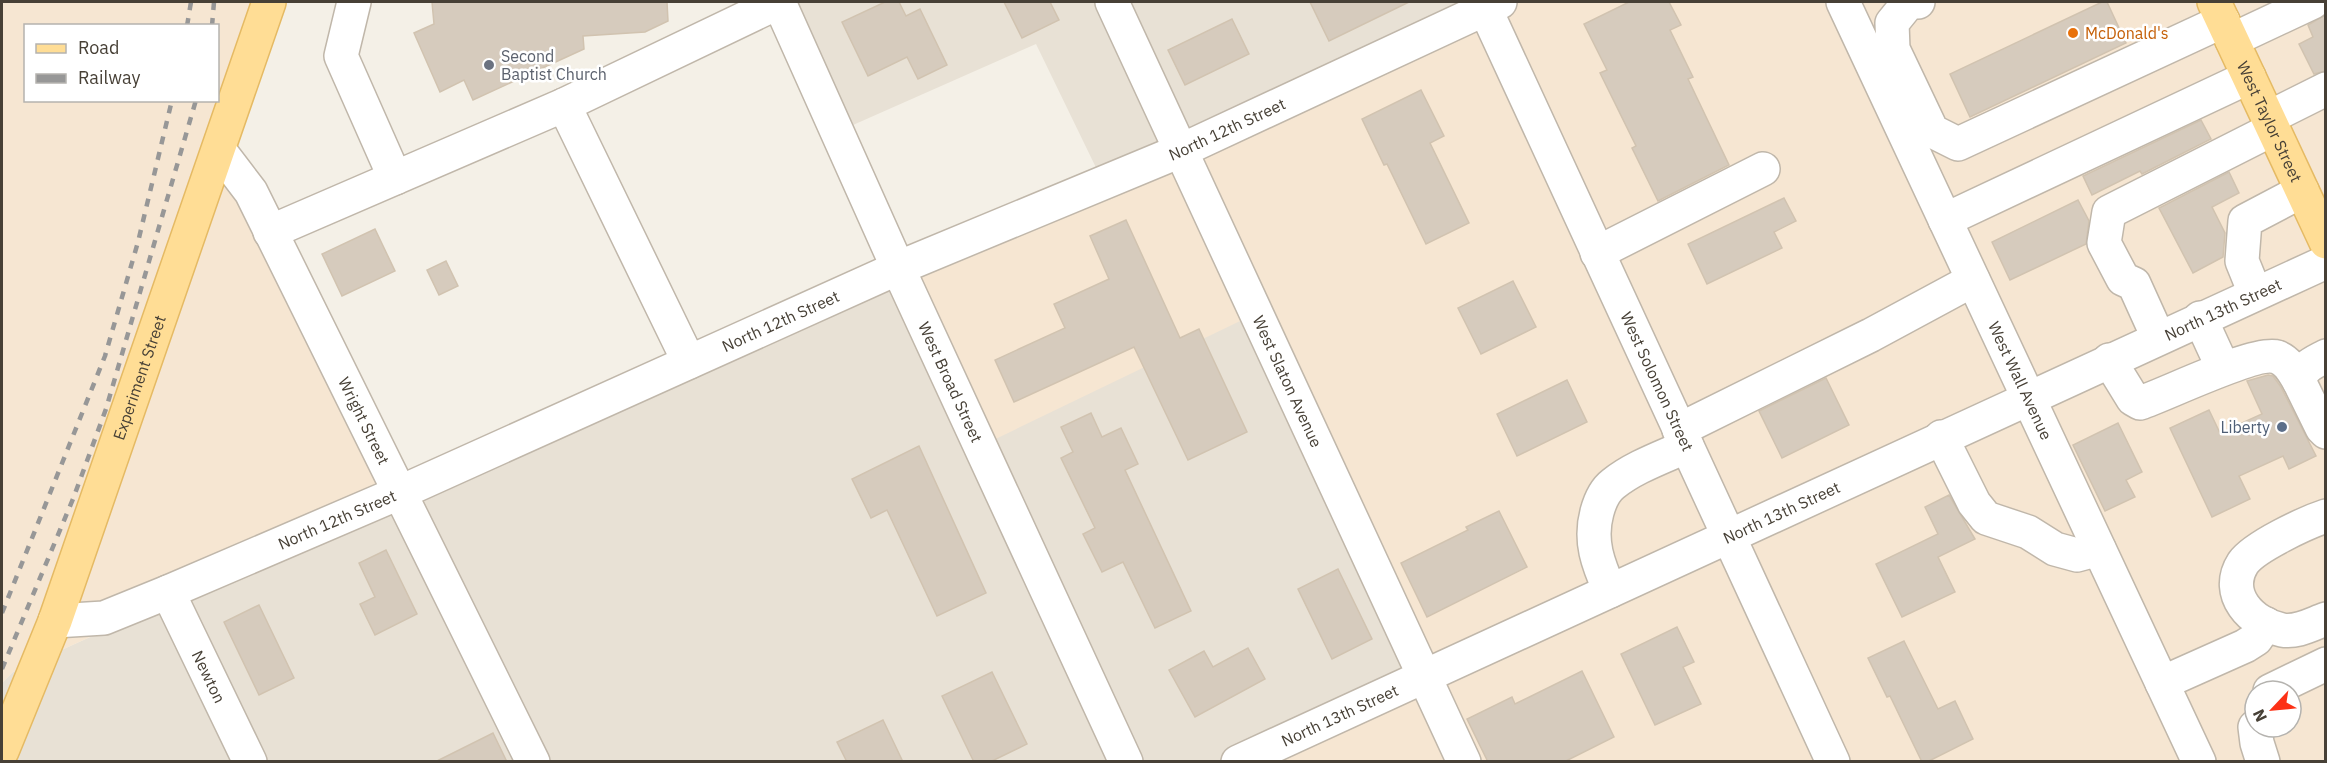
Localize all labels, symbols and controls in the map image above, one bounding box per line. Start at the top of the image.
place label: McDonald's [2085,23,2169,43]
legend [24,24,219,102]
marker: McDonald's [2066,26,2080,40]
text: Road [78,36,119,59]
place label: Second Baptist Church [501,46,607,84]
marker: Second Baptist Church [482,58,496,72]
street label: West Taylor Street [2233,58,2307,185]
text: Railway [78,66,140,89]
street label: North 12th Street [1166,93,1288,165]
street label: North 13th Street [2161,274,2285,345]
street label: North 12th Street [719,286,842,356]
street label: West Solomon Street [1616,309,1698,454]
street label: West Slaton Avenue [1249,312,1327,451]
street label: Experiment Street [108,313,170,443]
street label: West Wall Avenue [1984,318,2057,443]
street label: West Broad Street [914,319,987,446]
street label: Wright Street [334,374,394,468]
place label: Liberty [2220,417,2270,437]
marker: Liberty [2275,420,2289,434]
street label: North 13th Street [1720,477,1843,548]
street label: North 12th Street [275,485,399,554]
street label: Newton [188,647,230,706]
north arrow [2243,679,2303,739]
street label: North 13th Street [1278,680,1401,751]
text: N [2248,706,2271,725]

